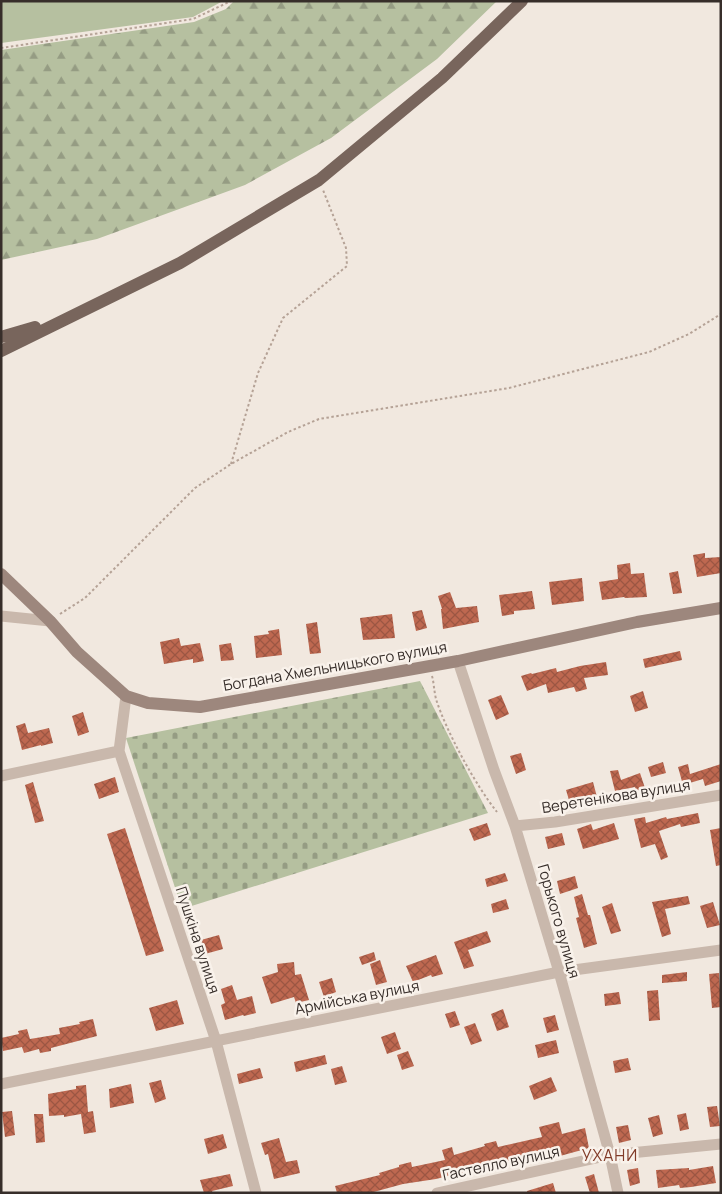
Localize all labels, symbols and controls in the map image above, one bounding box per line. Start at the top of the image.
street label: Богдана Хмельницького вулиця [221,636,449,696]
street label: Веретенікова вулиця [540,774,692,818]
street label: Горького вулиця [533,862,585,980]
street label: Пушкіна вулиця [171,884,225,996]
street label: Армійська вулиця [293,975,421,1019]
street label: Гастелло вулиця [441,1140,561,1186]
district label: УХАНИ [582,1144,638,1166]

